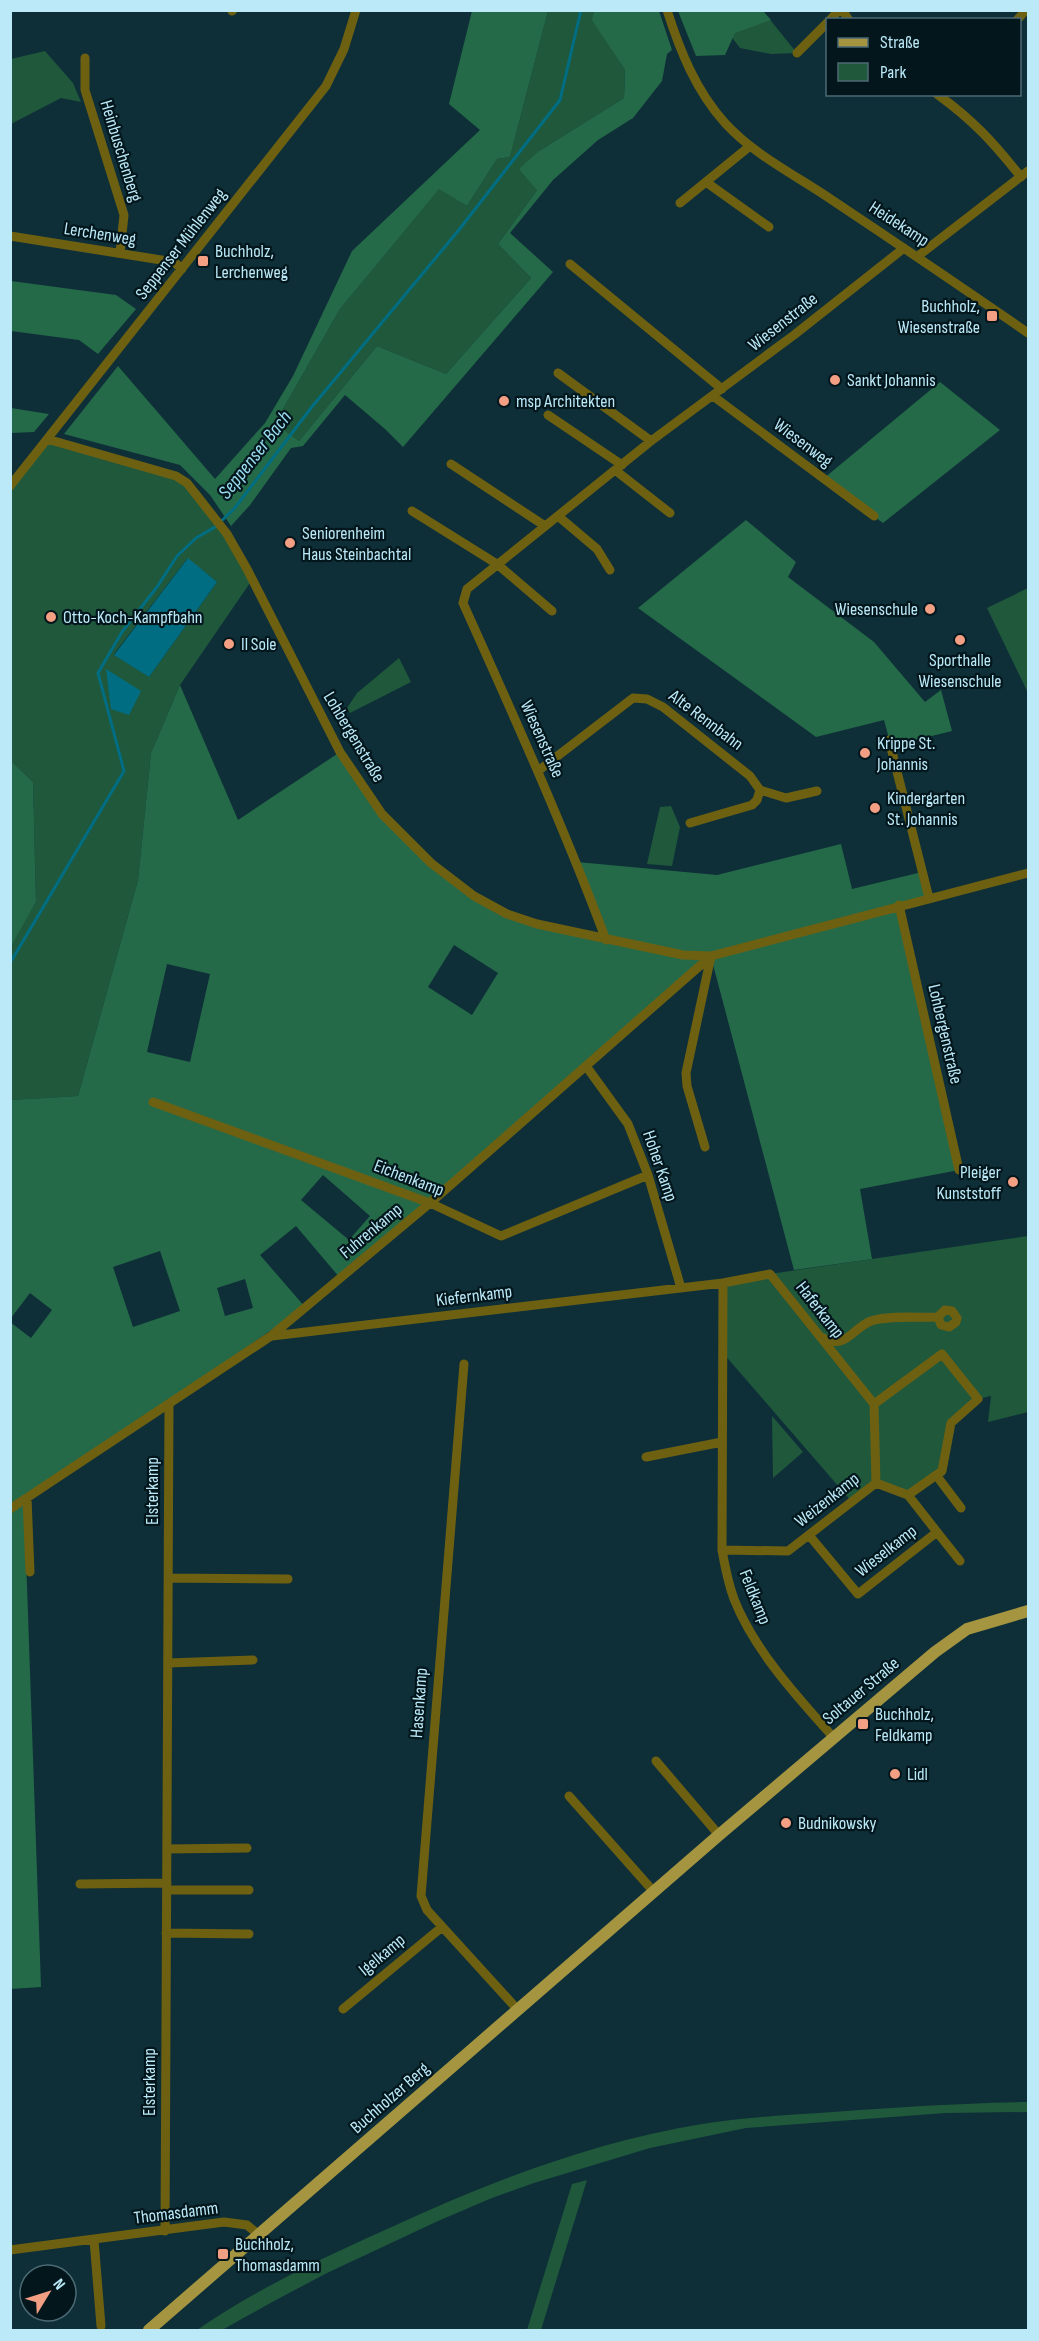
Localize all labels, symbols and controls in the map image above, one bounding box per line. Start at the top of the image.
legend [826,18,1021,96]
text: Straße [880,32,920,53]
text: Park [880,62,906,83]
street label: Heinbuschenberg [96,98,146,204]
street label: Seppenser Mühlenweg [131,184,231,304]
street label: Heidekamp [865,197,933,251]
street label: Lerchenweg [62,218,138,250]
place label: Buchholz, Lerchenweg [215,241,288,283]
marker: Buchholz, Lerchenweg [196,254,210,268]
street label: Wiesenstraße [744,288,822,356]
place label: Buchholz, Wiesenstraße [898,296,980,338]
marker: Buchholz, Wiesenstraße [985,309,999,323]
place label: Sankt Johannis [847,370,936,391]
marker: Sankt Johannis [828,373,842,387]
place label: msp Architekten [516,391,615,412]
marker: msp Architekten [497,394,511,408]
water label: Seppenser Bach [213,406,297,504]
street label: Wiesenweg [769,414,837,472]
place label: Seniorenheim Haus Steinbachtal [302,523,411,565]
marker: Seniorenheim Haus Steinbachtal [283,536,297,550]
place label: Wiesenschule [835,599,918,620]
marker: Wiesenschule [923,602,937,616]
place label: Otto-Koch-Kampfbahn [63,607,203,628]
marker: Otto-Koch-Kampfbahn [44,610,58,624]
marker: Sporthalle Wiesenschule [953,633,967,647]
place label: Il Sole [241,634,277,655]
marker: Il Sole [222,637,236,651]
place label: Sporthalle Wiesenschule [918,650,1002,692]
street label: Alte Rennbahn [664,685,747,755]
street label: Lohbergenstraße [319,688,389,786]
street label: Wiesenstraße [516,697,568,781]
place label: Krippe St. Johannis [876,733,935,775]
marker: Krippe St. Johannis [858,746,872,760]
place label: Kindergarten St. Johannis [887,788,965,830]
marker: Kindergarten St. Johannis [868,801,882,815]
street label: Lohbergenstraße [923,982,967,1086]
street label: Hoher Kamp [638,1128,682,1204]
street label: Eichenkamp [371,1155,447,1201]
place label: Pleiger Kunststoff [936,1162,1002,1204]
marker: Pleiger Kunststoff [1006,1175,1020,1189]
street label: Fuhrenkamp [336,1199,406,1263]
street label: Haferkamp [791,1277,849,1343]
street label: Kiefernkamp [435,1281,513,1311]
street label: Elsterkamp [142,1457,163,1525]
street label: Weizenkamp [791,1468,863,1532]
street label: Wieselkamp [851,1521,921,1581]
street label: Feldkamp [734,1566,776,1628]
street label: Soltauer Straße [818,1653,904,1729]
street label: Hasenkamp [406,1667,432,1739]
place label: Buchholz, Feldkamp [875,1704,934,1746]
marker: Buchholz, Feldkamp [856,1717,870,1731]
place label: Lidl [907,1764,928,1785]
marker: Lidl [888,1767,902,1781]
place label: Budnikowsky [798,1813,877,1834]
marker: Budnikowsky [779,1816,793,1830]
street label: Igelkamp [355,1930,409,1980]
street label: Elsterkamp [139,2048,160,2116]
street label: Buchholzer Berg [346,2058,434,2138]
street label: Thomasdamm [133,2197,219,2229]
place label: Buchholz, Thomasdamm [235,2234,320,2276]
marker: Buchholz, Thomasdamm [216,2247,230,2261]
north arrow [18,2263,78,2323]
text: N [49,2275,69,2294]

